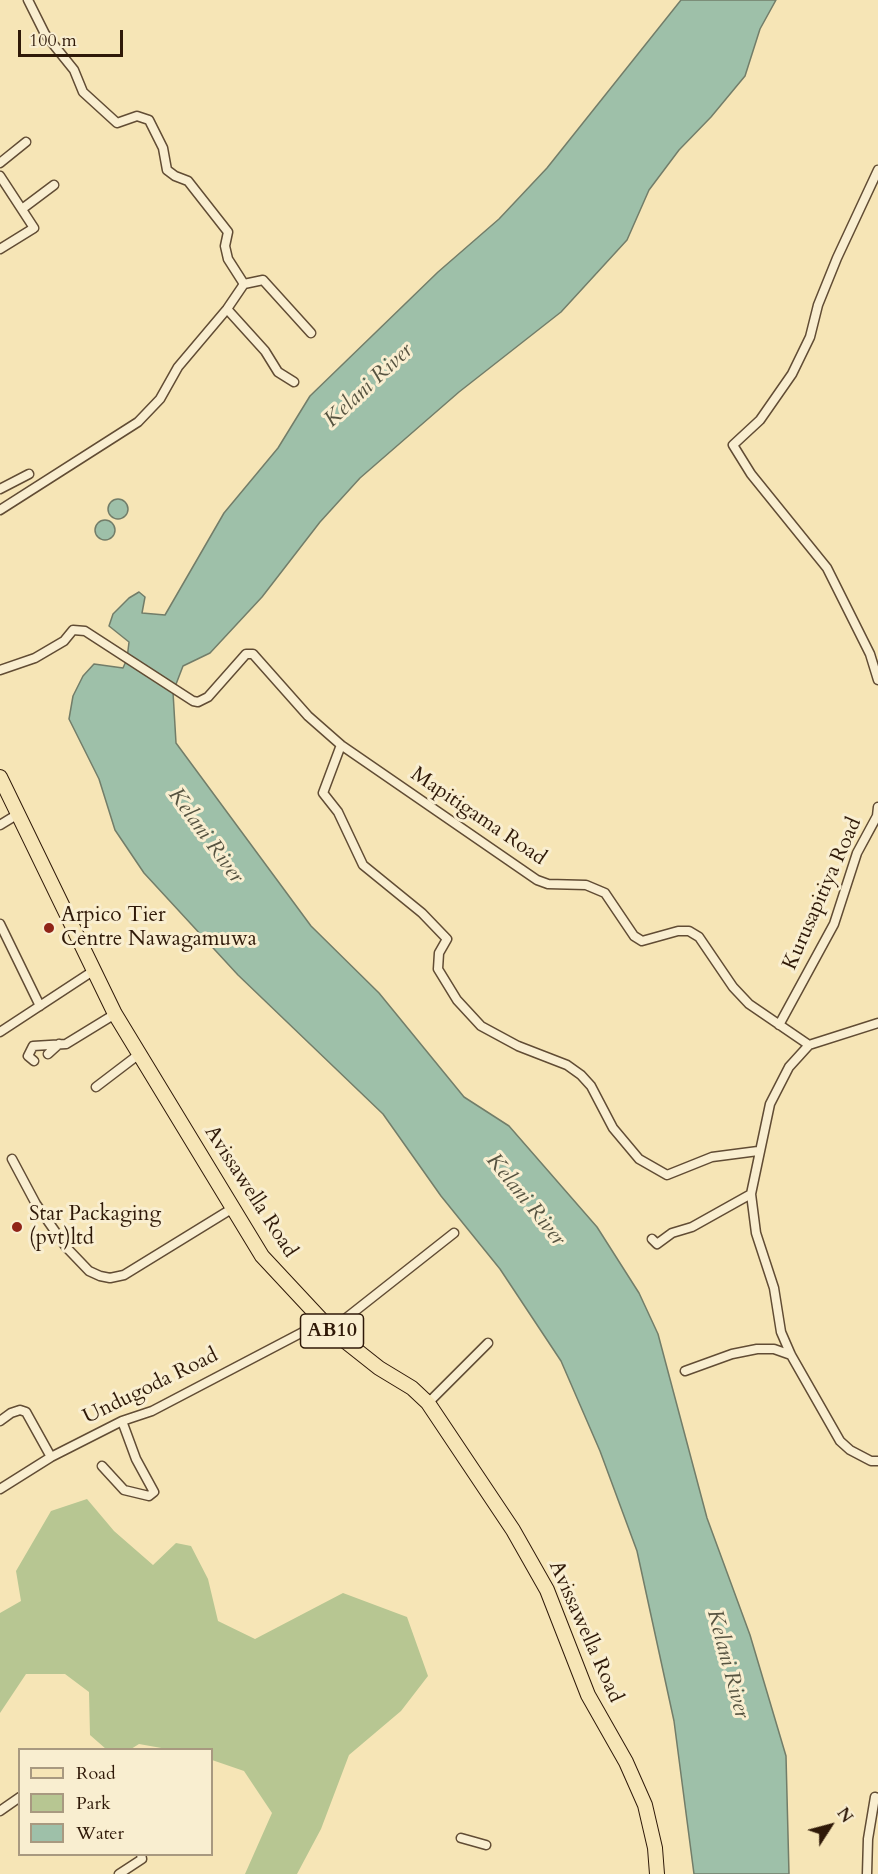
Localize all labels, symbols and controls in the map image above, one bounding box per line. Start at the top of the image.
scale bar [21,18,126,56]
text: 100 m [29,28,77,53]
water label: Kelani River [319,338,419,434]
street label: Mapitigama Road [405,762,551,872]
water label: Kelani River [162,783,248,889]
street label: Kurusapitiya Road [778,814,868,974]
place label: Arpico Tier Centre Nawagamuwa [61,903,257,953]
marker: Arpico Tier Centre Nawagamuwa [42,921,56,935]
street label: Avissawella Road [198,1121,302,1263]
water label: Kelani River [480,1148,570,1252]
place label: Star Packaging (pvt)ltd [29,1202,161,1252]
marker: Star Packaging (pvt)ltd [10,1220,24,1234]
road number: AB10 [300,1314,364,1348]
street label: Undugoda Road [79,1343,223,1431]
street label: Avissawella Road [542,1557,628,1707]
water label: Kelani River [700,1607,754,1721]
legend [18,1748,213,1856]
text: Road [76,1761,116,1786]
text: Park [76,1791,111,1816]
north arrow [800,1796,860,1856]
text: N [832,1803,858,1827]
text: Water [76,1821,124,1846]

